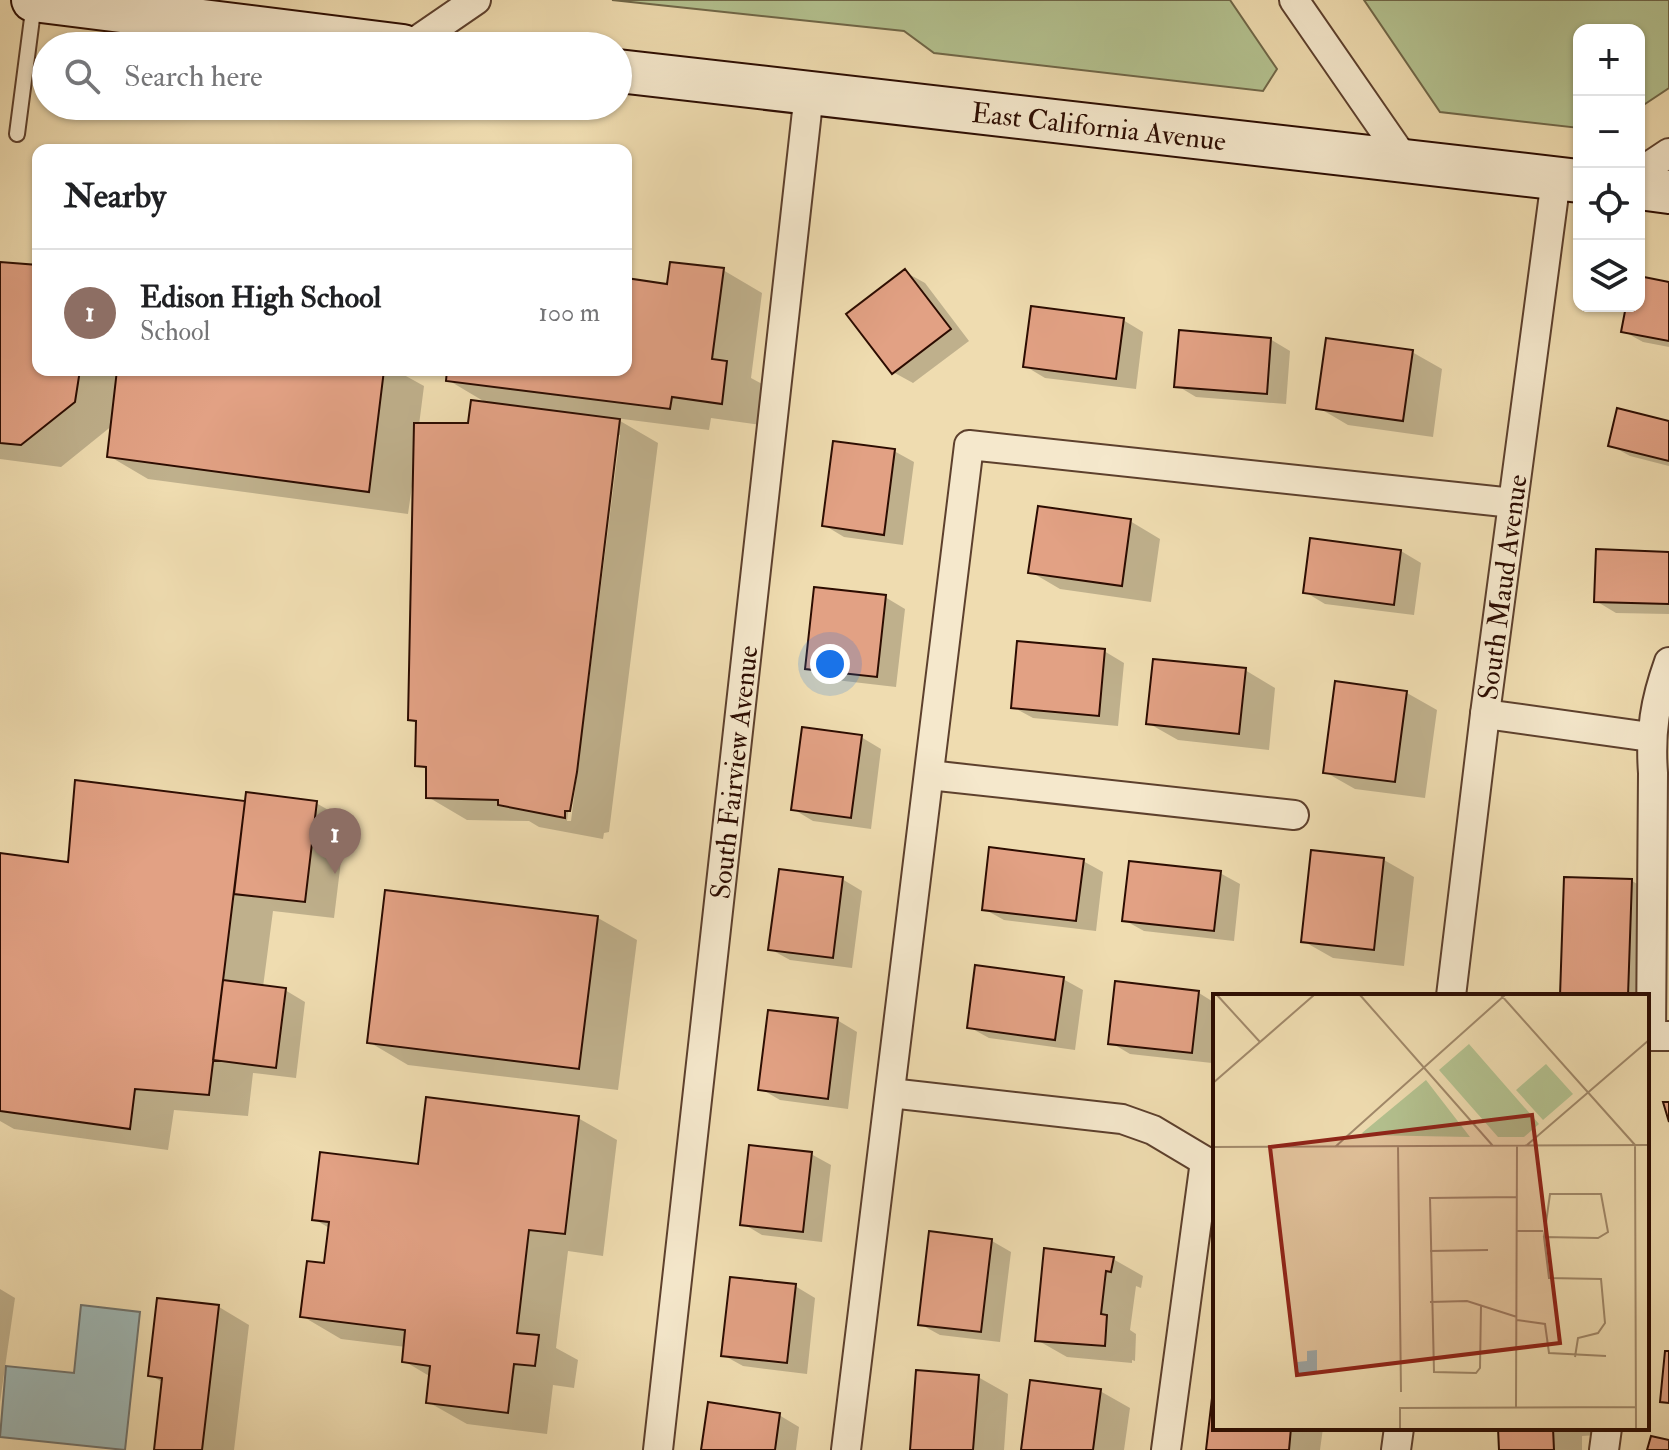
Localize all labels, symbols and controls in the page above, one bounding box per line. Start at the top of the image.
map controls [1573,24,1645,312]
button: + [1573,24,1645,96]
search box [32,32,632,120]
icon: search [60,54,104,98]
text: Search here [124,58,263,95]
street label: East California Avenue [969,96,1228,160]
button: − [1573,96,1645,168]
button: locate [1573,168,1645,240]
text: Nearby [64,175,166,218]
button: layers [1573,240,1645,312]
text: Edison High School [140,279,381,316]
text: 1 [85,297,95,329]
text: 100 m [539,297,600,329]
text: School [140,316,210,348]
street label: South Maud Avenue [1471,472,1536,702]
street label: South Fairview Avenue [703,643,766,901]
your location [810,644,850,684]
pin: 1 [309,808,361,874]
inset map [1213,994,1649,1430]

